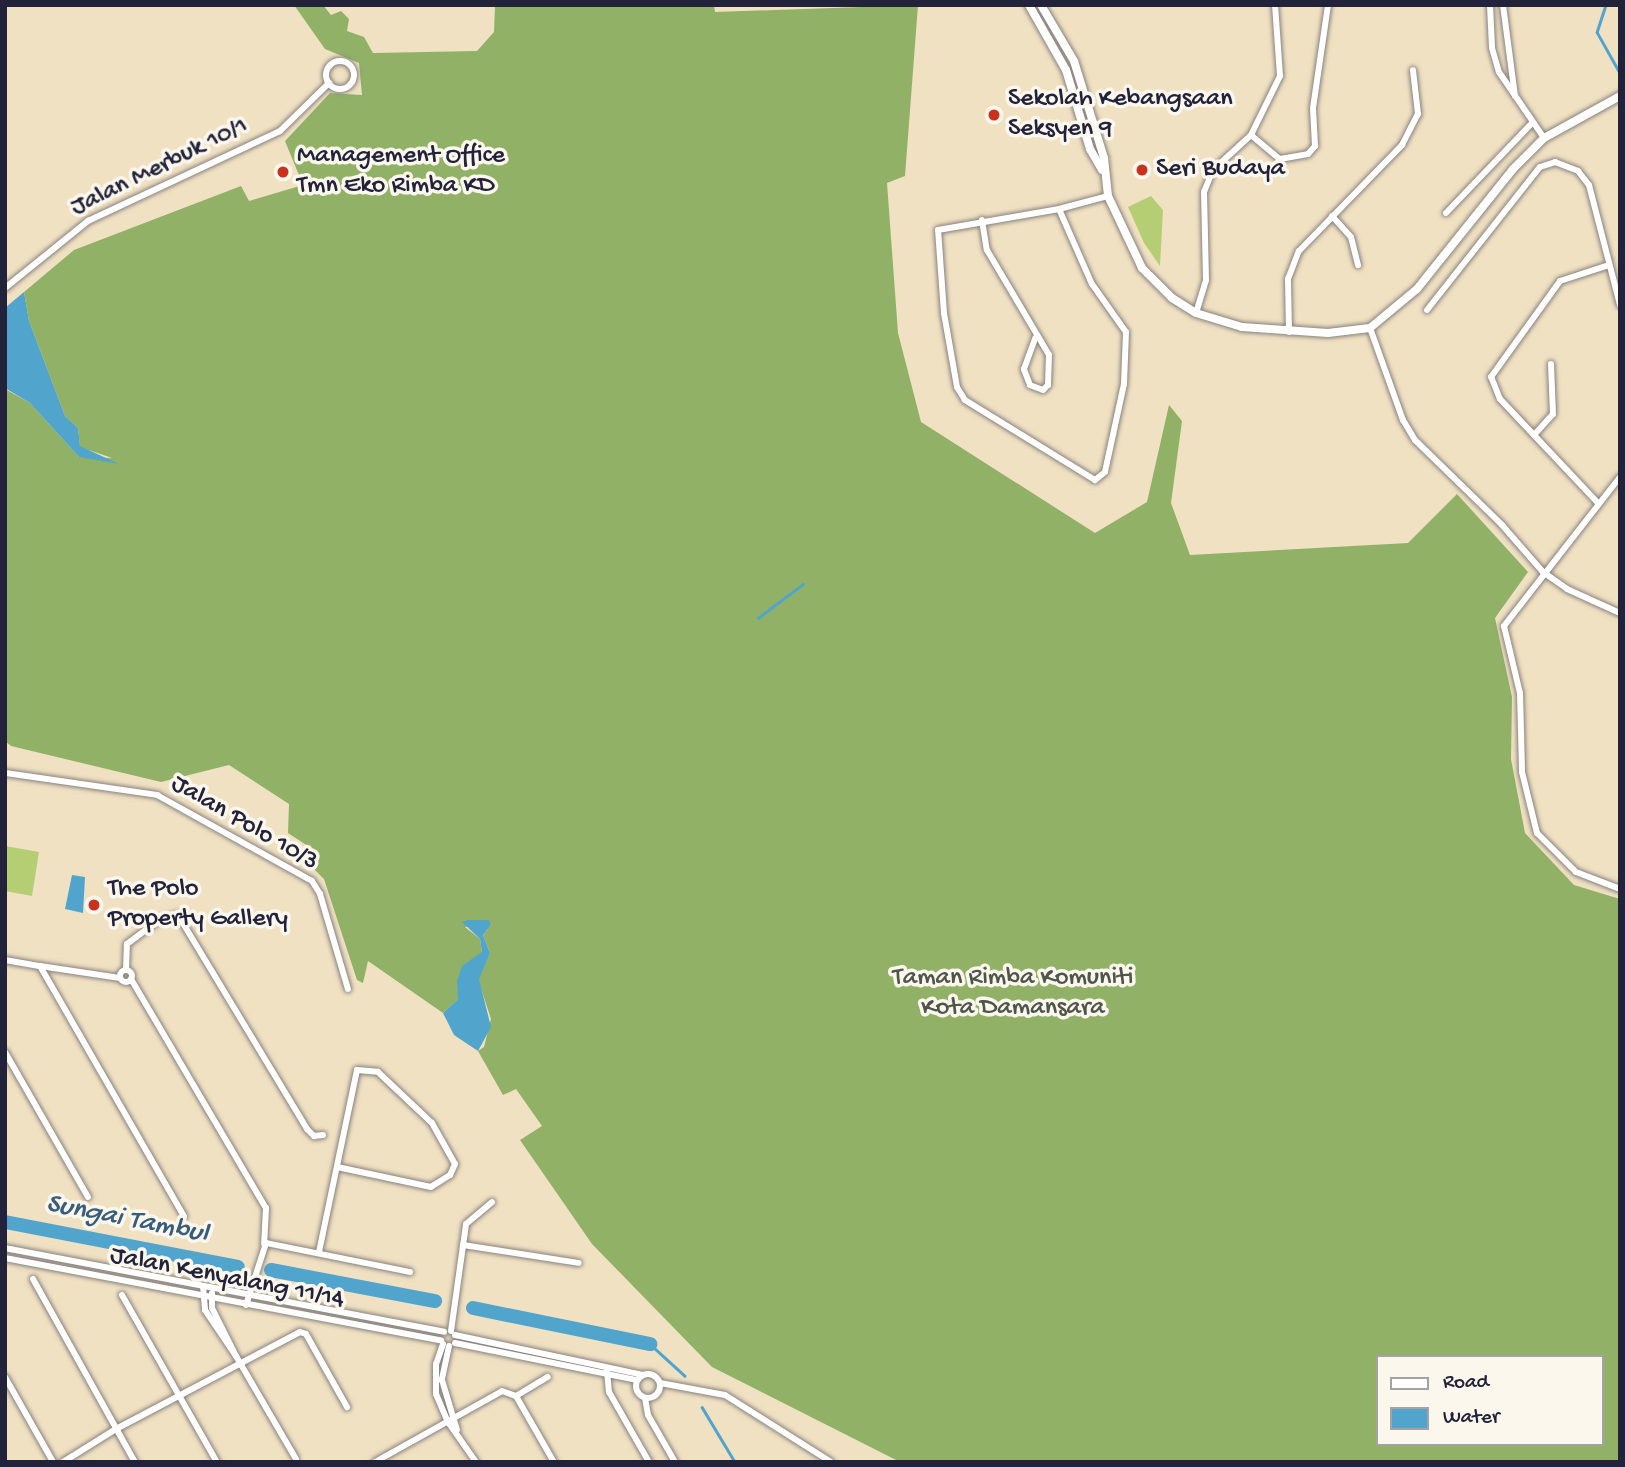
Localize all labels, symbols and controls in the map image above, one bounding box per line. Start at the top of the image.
place label: Sekolah Kebangsaan Seksyen 9 [1008,84,1233,146]
marker: Sekolah Kebangsaan Seksyen 9 [986,107,1002,123]
street label: Jalan Merbuk 10/1 [66,112,254,224]
place label: Management Office Tmn Eko Rimba KD [297,141,505,202]
place label: Seri Budaya [1156,154,1285,186]
marker: Seri Budaya [1134,162,1150,178]
marker: Management Office Tmn Eko Rimba KD [275,164,291,180]
street label: Jalan Polo 10/3 [165,769,323,879]
place label: The Polo Property Gallery [108,874,288,936]
marker: The Polo Property Gallery [86,897,102,913]
park label: Taman Rimba Komuniti Kota Damansara [893,963,1133,1024]
water label: Sungai Tambul [43,1188,211,1252]
street label: Jalan Kenyalang 11/14 [107,1241,347,1317]
legend [1376,1355,1604,1446]
text: Road [1443,1371,1489,1396]
text: Water [1443,1406,1499,1431]

